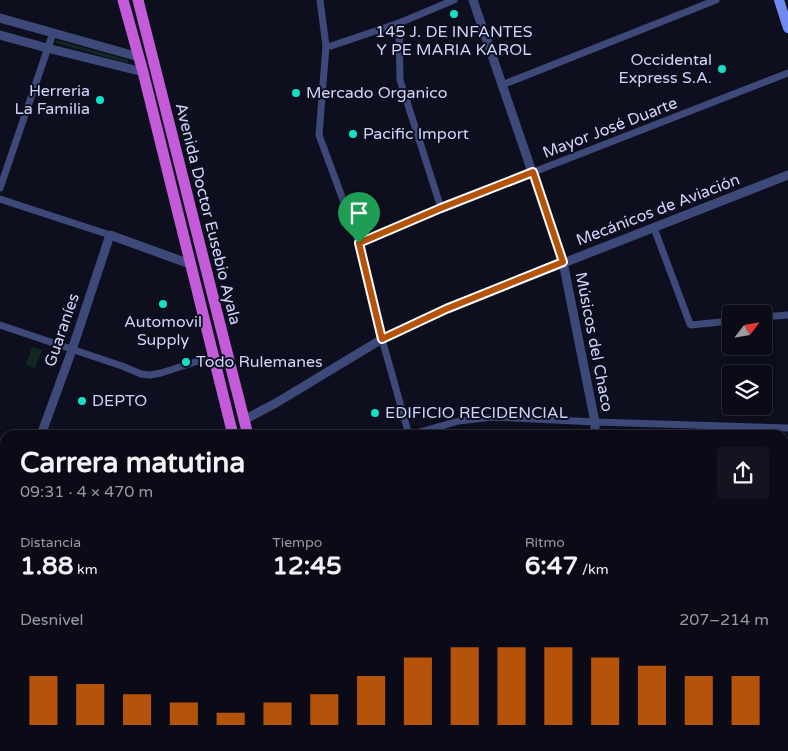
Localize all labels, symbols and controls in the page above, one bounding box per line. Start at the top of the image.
marker: 145 J. DE INFANTES Y PE MARIA KAROL [448,8,460,20]
place label: 145 J. DE INFANTES Y PE MARIA KAROL [375,22,533,60]
place label: Occidental Express S.A. [618,50,712,88]
marker: Occidental Express S.A. [716,63,728,75]
place label: Herreria La Familia [14,81,90,119]
place label: Mercado Organico [306,83,447,103]
marker: Mercado Organico [290,87,302,99]
street label: Mayor José Duarte [540,93,680,163]
marker: Herreria La Familia [94,94,106,106]
street label: Avenida Doctor Eusebio Ayala [171,101,245,327]
place label: Pacific Import [363,124,469,144]
marker: Pacific Import [347,128,359,140]
street label: Mecánicos de Aviación [573,170,743,250]
pin [338,192,380,243]
icon: arrive [345,199,373,227]
street label: Músicos del Chaco [571,270,617,414]
street label: Guaraníes [40,291,84,369]
marker: Automovil Supply [157,298,169,310]
north arrow [722,305,772,355]
map controls [722,305,772,415]
place label: Automovil Supply [124,312,202,350]
place label: Todo Rulemanes [196,352,323,372]
marker: Todo Rulemanes [180,356,192,368]
button: layers [722,365,772,415]
place label: DEPTO [92,391,147,411]
marker: DEPTO [76,395,88,407]
place label: EDIFICIO RECIDENCIAL [385,403,568,423]
marker: EDIFICIO RECIDENCIAL [369,407,381,419]
text: Carrera matutina [20,446,245,480]
button: share [717,447,769,499]
text: 09:31 · 4 × 470 m [20,482,153,502]
text: Distancia [20,534,81,551]
text: Tiempo [272,534,322,551]
text: Ritmo [525,534,565,551]
text: 1.88 [20,551,73,581]
text: 12:45 [272,551,342,581]
text: 6:47 [525,551,578,581]
text: km [73,561,98,578]
text: /km [578,561,609,578]
text: Desnivel [20,610,84,630]
text: 207–214 m [679,610,769,630]

